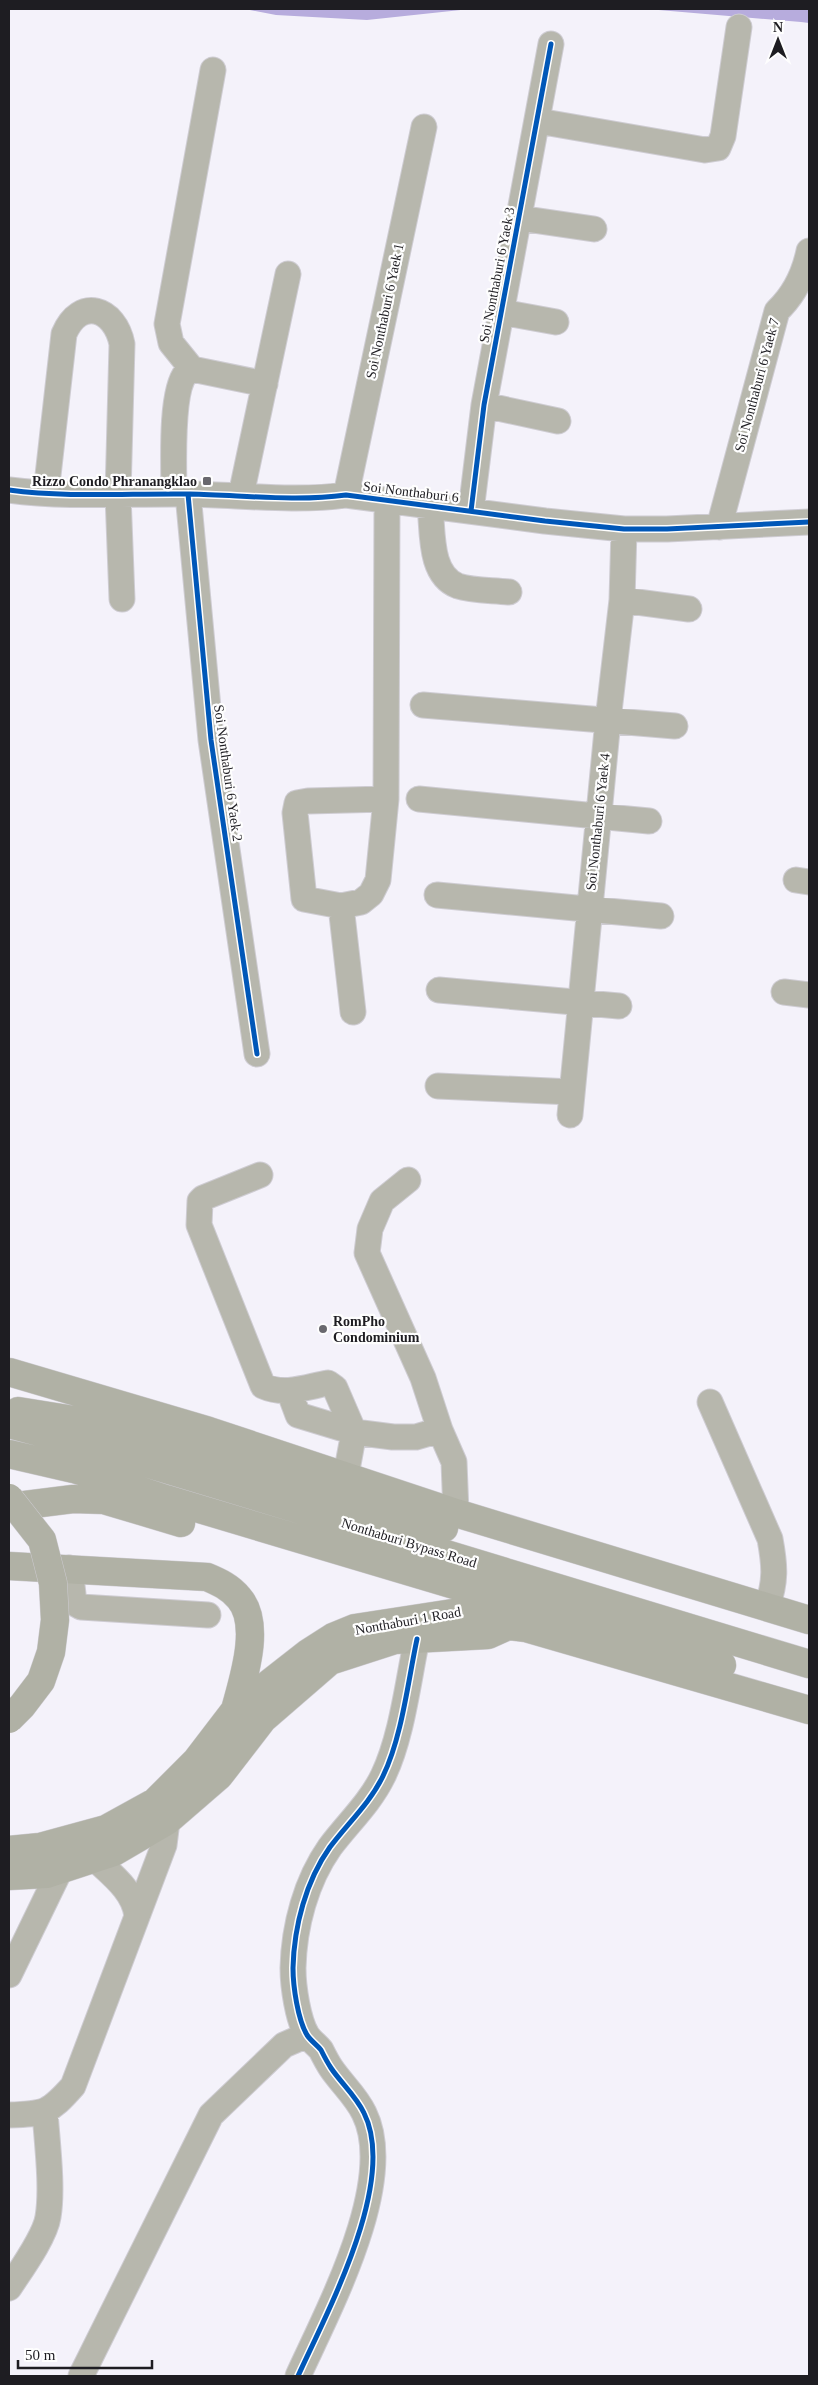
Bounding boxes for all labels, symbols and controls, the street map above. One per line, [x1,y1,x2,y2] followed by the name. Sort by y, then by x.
[753,15,803,65] north arrow
[773,20,783,35] text: N
[476,206,518,344] street label: Soi Nonthaburi 6 Yaek 3
[363,242,407,380] street label: Soi Nonthaburi 6 Yaek 1
[732,316,782,454] street label: Soi Nonthaburi 6 Yaek 7
[32,474,197,489] place label: Rizzo Condo Phranangklao
[201,475,213,487] marker: Rizzo Condo Phranangklao
[362,479,460,505] street label: Soi Nonthaburi 6
[211,704,245,842] street label: Soi Nonthaburi 6 Yaek 2
[583,753,613,891] street label: Soi Nonthaburi 6 Yaek 4
[333,1314,420,1345] place label: RomPho Condominium
[317,1323,329,1335] marker: RomPho Condominium
[339,1515,479,1571] street label: Nonthaburi Bypass Road
[354,1604,462,1638] street label: Nonthaburi 1 Road
[18,2338,151,2370] scale bar
[25,2347,56,2363] text: 50 m

